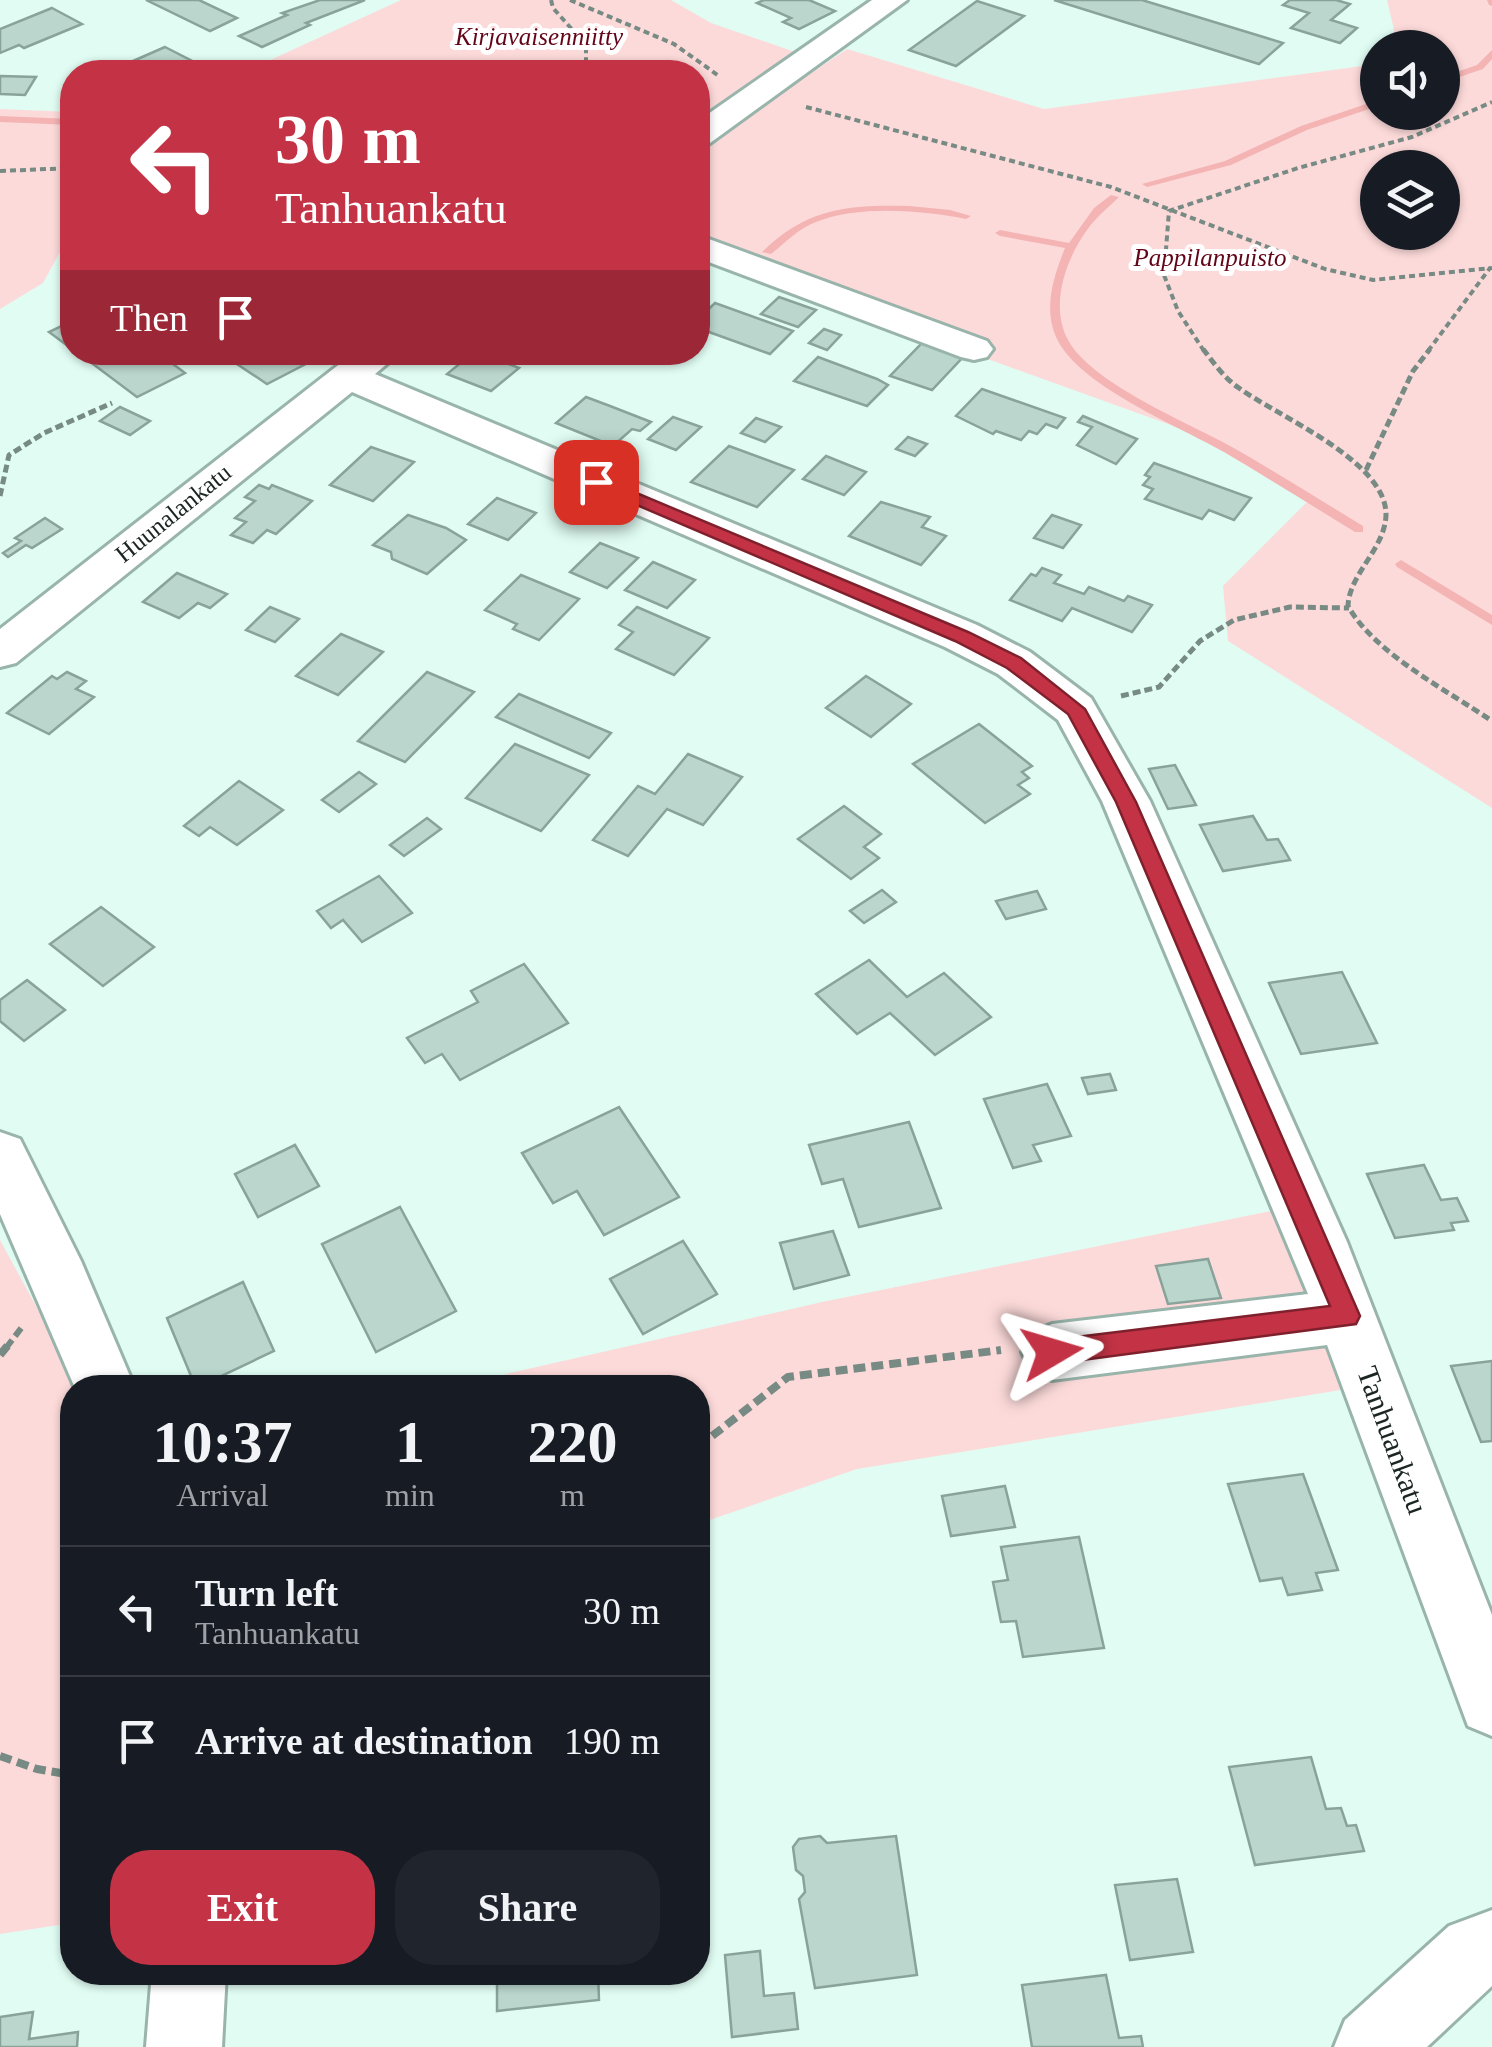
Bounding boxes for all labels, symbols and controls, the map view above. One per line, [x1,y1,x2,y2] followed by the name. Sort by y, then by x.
[454,23,624,50] park label: Kirjavaisenniitty
[1360,30,1460,250] map controls
[1360,30,1460,130] button: sound
[110,100,240,230] icon: left
[275,101,421,178] text: 30 m
[1360,150,1460,250] button: layers
[275,183,507,233] text: Tanhuankatu
[1133,244,1286,271] park label: Pappilanpuisto
[208,290,263,345] icon: arrive
[110,297,188,339] text: Then
[554,440,639,525] pin
[569,455,624,510] icon: arrive
[110,458,236,568] street label: Huunalankatu
[1000,1300,1104,1404] position arrow
[1351,1362,1435,1518] street label: Tanhuankatu
[153,1409,293,1475] text: 10:37
[395,1409,425,1475] text: 1
[527,1409,617,1475] text: 220
[176,1477,269,1513] text: Arrival
[385,1477,435,1513] text: min
[560,1477,585,1513] text: m
[195,1572,338,1614] text: Turn left
[110,1584,165,1639] icon: left
[583,1590,660,1632] text: 30 m
[195,1615,360,1651] text: Tanhuankatu
[110,1714,165,1769] icon: arrive
[195,1720,533,1762] text: Arrive at destination
[564,1720,660,1762] text: 190 m
[110,1850,375,1965] button: Exit
[395,1850,660,1965] button: Share

